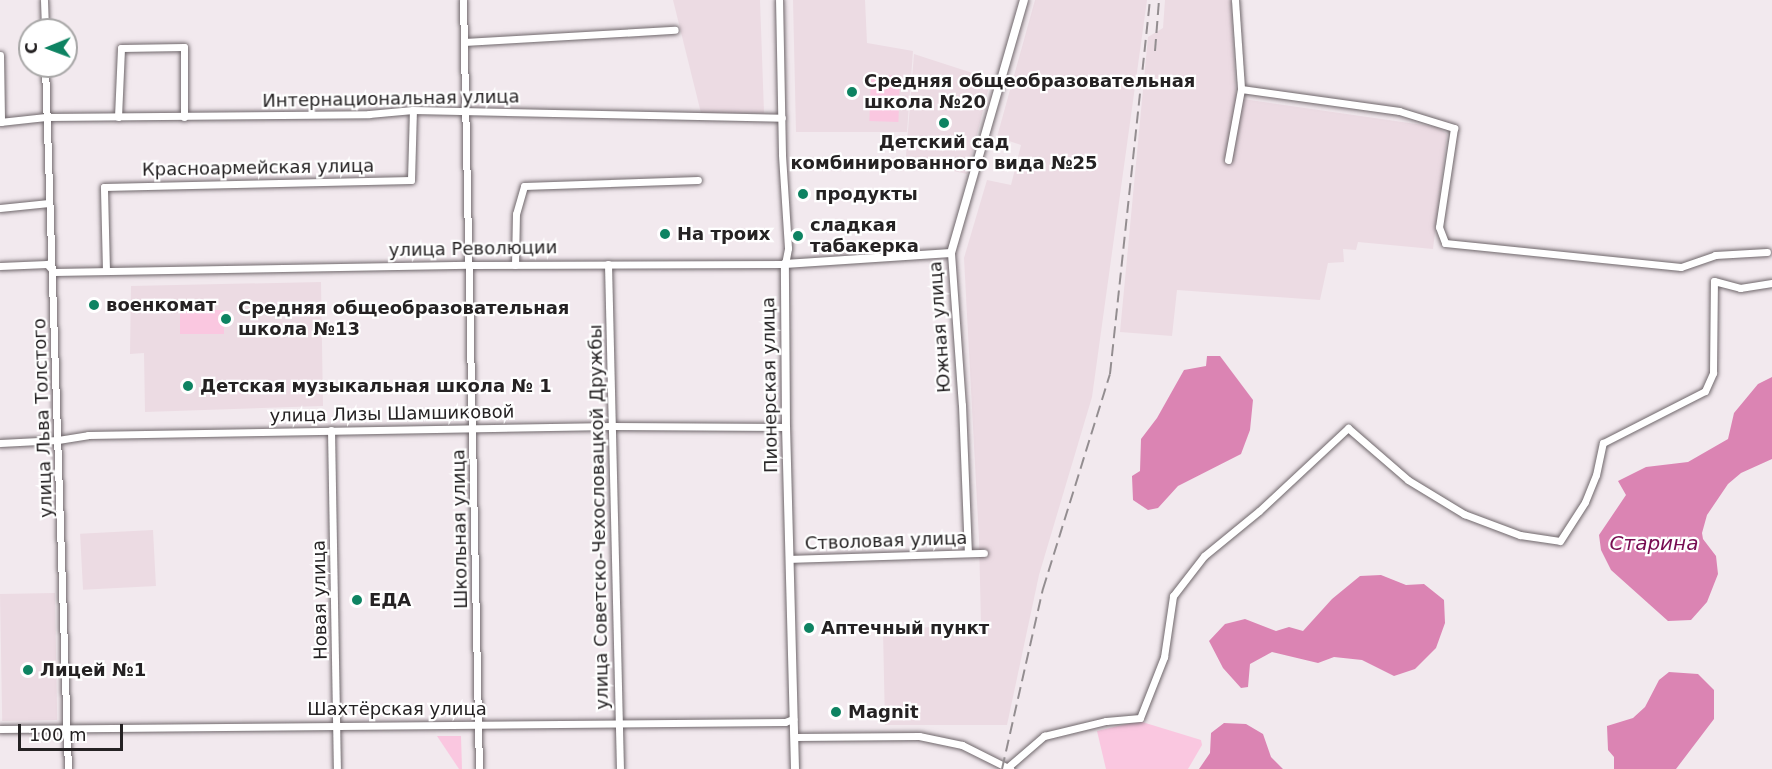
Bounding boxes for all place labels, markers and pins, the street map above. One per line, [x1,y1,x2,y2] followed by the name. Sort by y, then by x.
[864,71,1195,113] place label: Средняя общеобразовательная школа №20
[845,85,859,99] marker: Средняя общеобразовательная школа №20
[937,116,951,130] marker: Детский сад комбинированного вида №25
[790,132,1098,174] place label: Детский сад комбинированного вида №25
[815,183,918,205] place label: продукты
[796,187,810,201] marker: продукты
[810,215,919,258] place label: сладкая табакерка
[677,223,770,245] place label: На троих
[658,227,672,241] marker: На троих
[791,229,805,243] marker: сладкая табакерка
[106,294,216,316] place label: военкомат
[87,298,101,312] marker: военкомат
[238,298,569,340] place label: Средняя общеобразовательная школа №13
[219,312,233,326] marker: Средняя общеобразовательная школа №13
[200,375,552,397] place label: Детская музыкальная школа № 1
[181,379,195,393] marker: Детская музыкальная школа № 1
[369,589,411,611] place label: ЕДА
[350,593,364,607] marker: ЕДА
[821,617,989,639] place label: Аптечный пункт
[802,621,816,635] marker: Аптечный пункт
[40,659,146,681] place label: Лицей №1
[21,663,35,677] marker: Лицей №1
[848,701,919,723] place label: Magnit
[829,705,843,719] marker: Magnit

